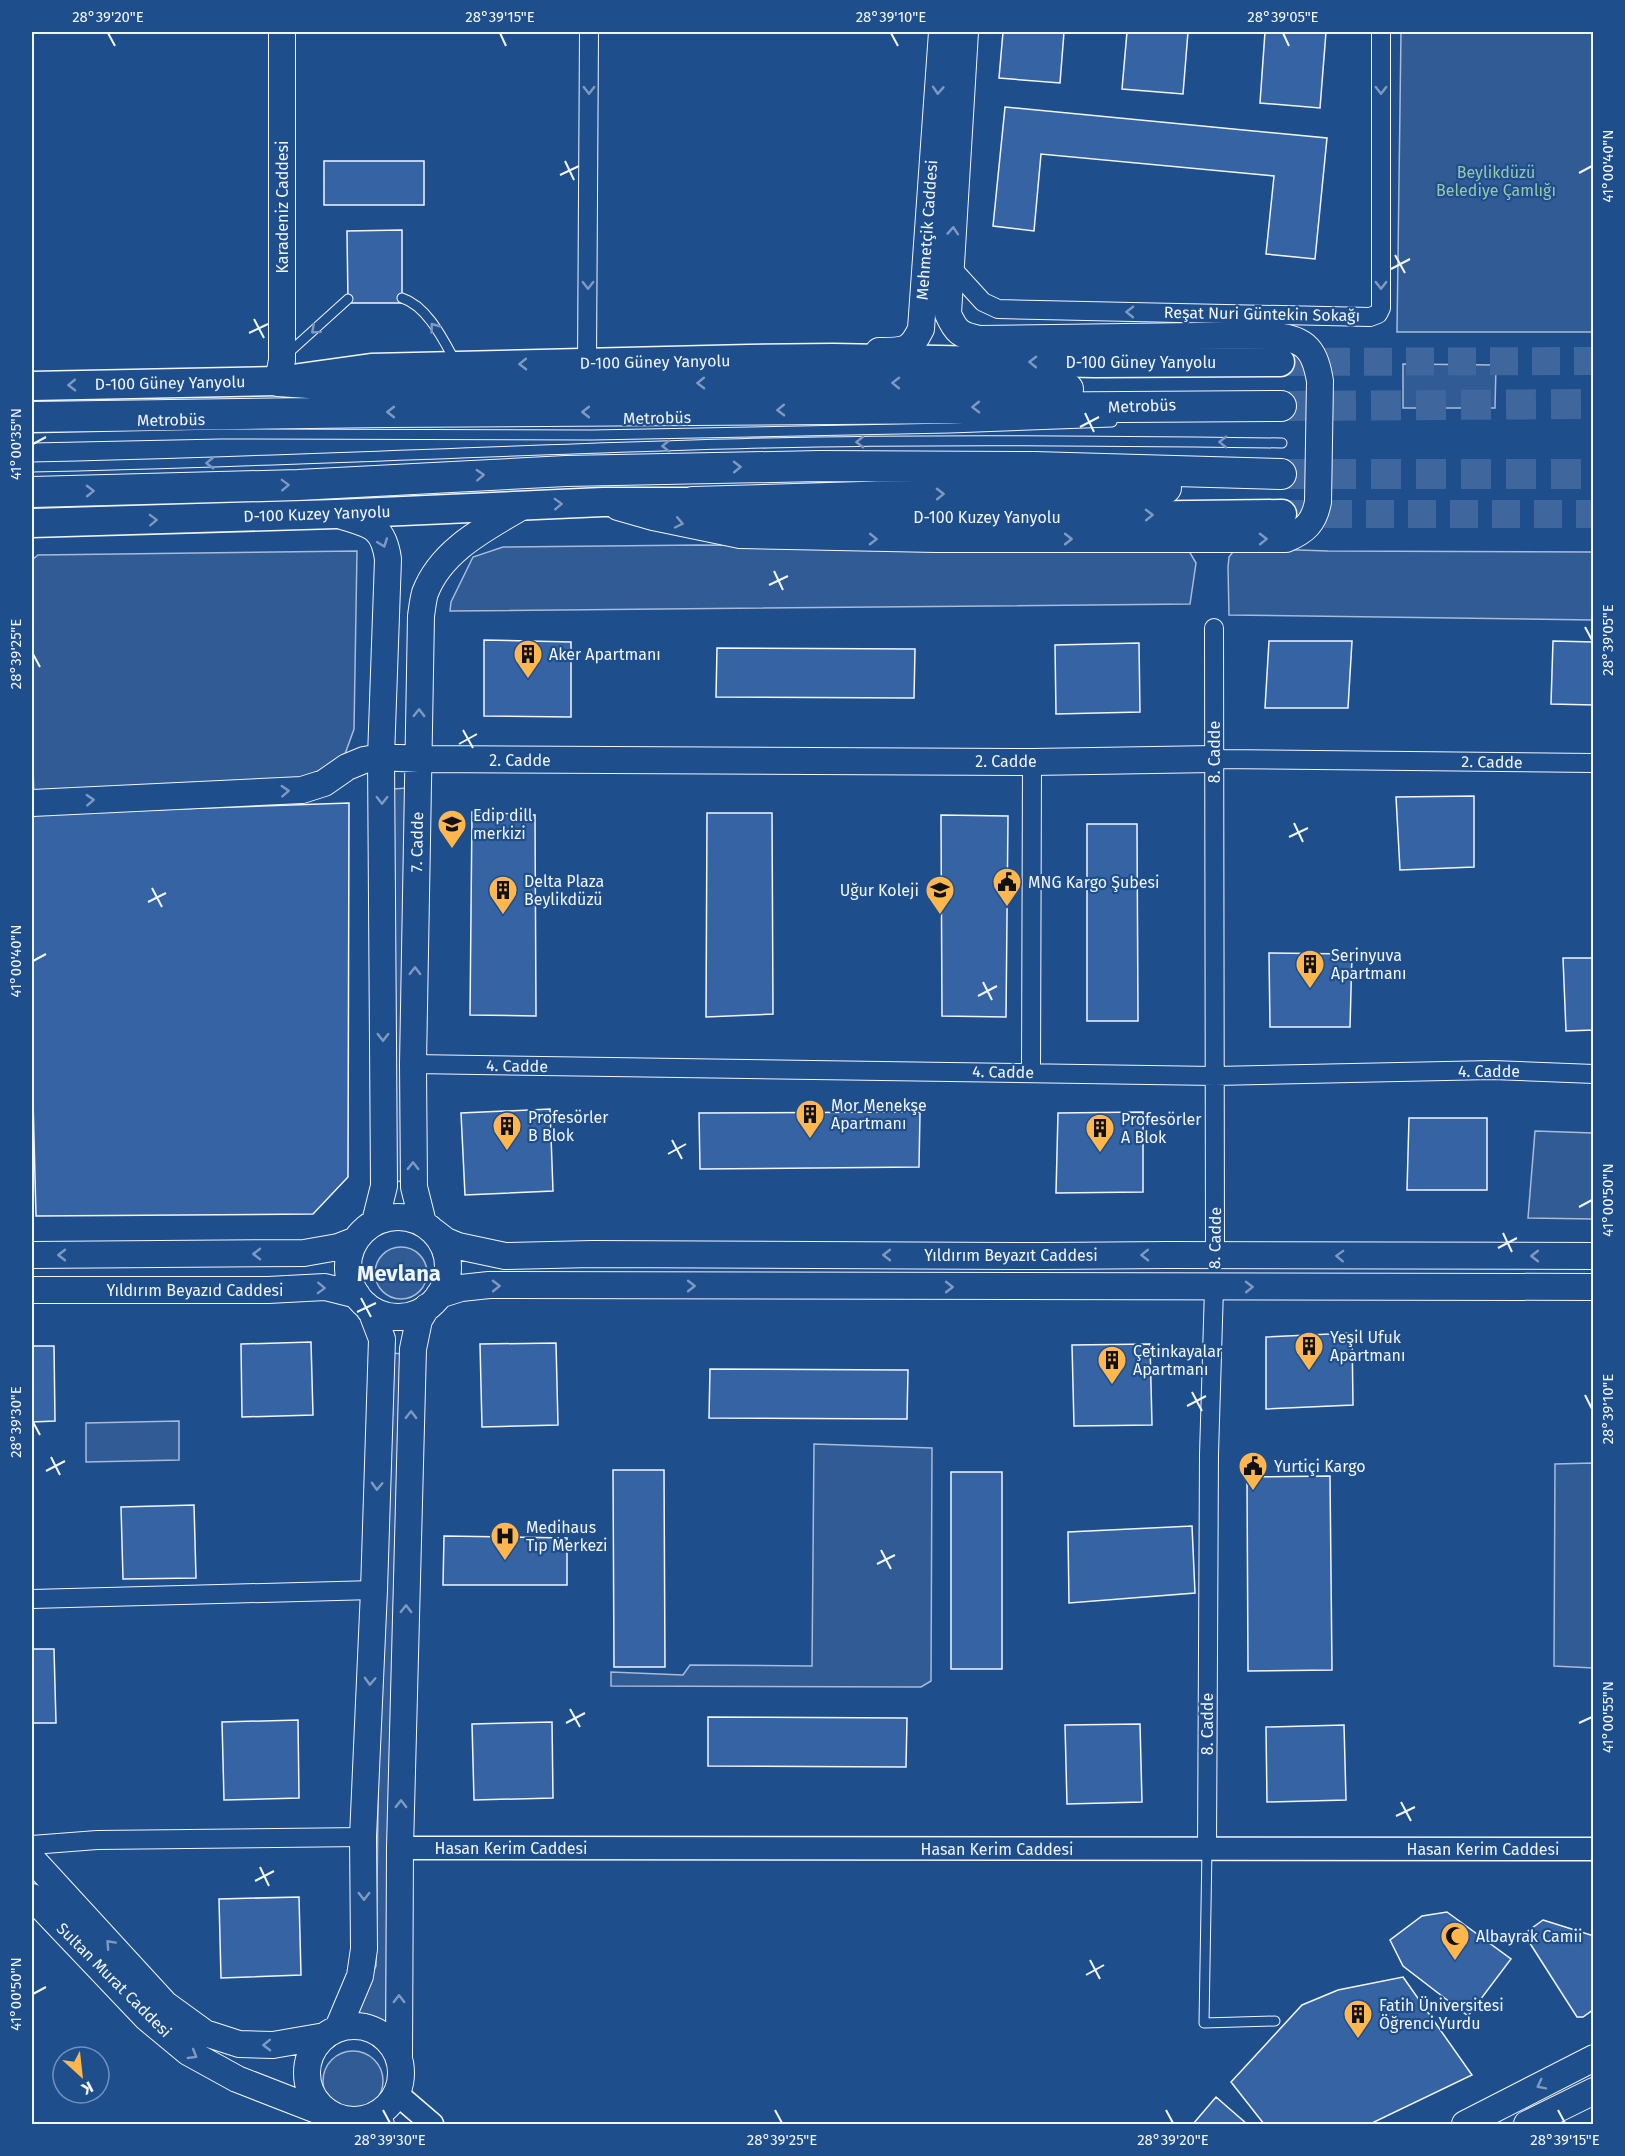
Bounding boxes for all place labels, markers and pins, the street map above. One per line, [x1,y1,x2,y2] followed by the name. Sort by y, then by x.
[512,638,544,680] building icon: Aker Apartmanı
[549,645,661,664] place label: Aker Apartmanı
[473,806,533,843] place label: Edip dill merkizi
[436,808,468,850] school or university icon: Edip dill merkizi
[991,866,1023,908] public building icon: MNG Kargo Şubesi
[524,872,604,909] place label: Delta Plaza Beylikdüzü
[1028,873,1160,893] place label: MNG Kargo Şubesi
[487,874,519,916] building icon: Delta Plaza Beylikdüzü
[924,874,956,916] school or university icon: Uğur Koleji
[840,881,919,900] place label: Uğur Koleji
[1331,946,1406,983] place label: Serinyuva Apartmanı
[1294,948,1326,990] building icon: Serinyuva Apartmanı
[831,1096,927,1133] place label: Mor Menekşe Apartmanı
[794,1098,826,1140] building icon: Mor Menekşe Apartmanı
[528,1108,609,1145] place label: Profesörler B Blok
[491,1110,523,1152] building icon: Profesörler B Blok
[1121,1110,1202,1147] place label: Profesörler A Blok
[1084,1112,1116,1154] building icon: Profesörler A Blok
[1330,1328,1405,1365] place label: Yeşil Ufuk Apartmanı
[1293,1330,1325,1372] building icon: Yeşil Ufuk Apartmanı
[1133,1342,1223,1379] place label: Çetinkayalar Apartmanı
[1096,1344,1128,1386] building icon: Çetinkayalar Apartmanı
[1237,1450,1269,1492] public building icon: Yurtiçi Kargo
[1274,1457,1366,1477] place label: Yurtiçi Kargo
[526,1518,608,1555] place label: Medihaus Tıp Merkezi
[489,1520,521,1562] hospital icon: Medihaus Tıp Merkezi
[1439,1920,1471,1962] mosque icon: Albayrak Camii
[1476,1927,1583,1946] place label: Albayrak Camii
[1379,1996,1504,2033] place label: Fatih Üniversitesi Öğrenci Yurdu
[1342,1998,1374,2040] building icon: Fatih Üniversitesi Öğrenci Yurdu

